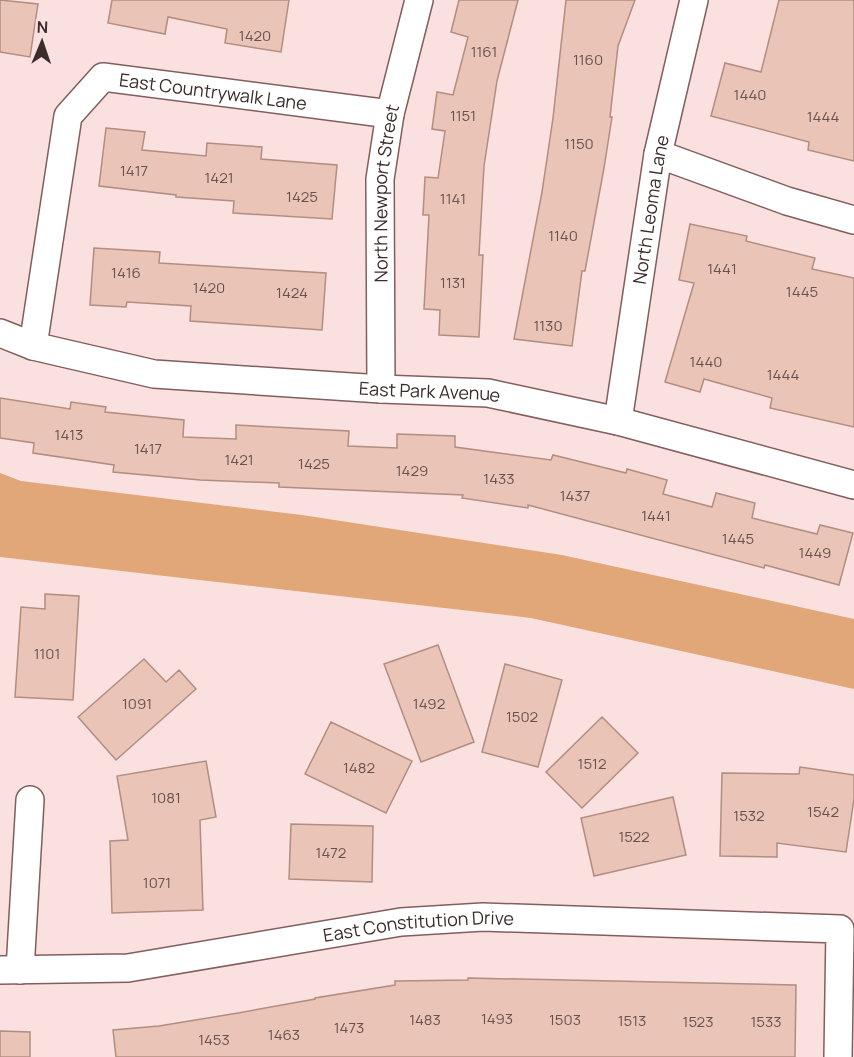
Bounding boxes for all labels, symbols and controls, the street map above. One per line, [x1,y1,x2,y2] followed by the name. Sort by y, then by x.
[12,12,72,72] north arrow
[36,16,49,38] text: N
[239,25,271,46] house number: 1420
[471,41,497,62] house number: 1161
[573,49,603,70] house number: 1160
[118,67,308,115] street label: East Countrywalk Lane
[734,84,766,105] house number: 1440
[368,102,404,283] street label: North Newport Street
[450,105,476,126] house number: 1151
[807,106,839,127] house number: 1444
[627,132,674,286] street label: North Leoma Lane
[564,133,594,154] house number: 1150
[120,160,148,181] house number: 1417
[204,167,234,188] house number: 1421
[286,186,318,207] house number: 1425
[440,188,466,209] house number: 1141
[548,225,578,246] house number: 1140
[707,258,737,279] house number: 1441
[111,262,141,283] house number: 1416
[440,272,466,293] house number: 1131
[193,277,225,298] house number: 1420
[786,281,818,302] house number: 1445
[276,282,308,303] house number: 1424
[533,315,563,336] house number: 1130
[690,351,722,372] house number: 1440
[767,364,799,385] house number: 1444
[358,376,503,407] street label: East Park Avenue
[55,424,83,445] house number: 1413
[134,438,162,459] house number: 1417
[224,449,254,470] house number: 1421
[298,453,330,474] house number: 1425
[396,460,428,481] house number: 1429
[483,468,515,489] house number: 1433
[560,485,590,506] house number: 1437
[641,505,671,526] house number: 1441
[722,528,754,549] house number: 1445
[799,542,831,563] house number: 1449
[34,643,60,664] house number: 1101
[122,693,152,714] house number: 1091
[413,693,445,714] house number: 1492
[506,706,538,727] house number: 1502
[578,753,606,774] house number: 1512
[343,757,375,778] house number: 1482
[151,787,181,808] house number: 1081
[807,801,839,822] house number: 1542
[733,805,765,826] house number: 1532
[618,826,650,847] house number: 1522
[316,842,346,863] house number: 1472
[143,872,171,893] house number: 1071
[321,905,514,947] street label: East Constitution Drive
[481,1008,513,1029] house number: 1493
[409,1009,441,1030] house number: 1483
[549,1009,581,1030] house number: 1503
[618,1010,646,1031] house number: 1513
[683,1011,713,1032] house number: 1523
[750,1011,782,1032] house number: 1533
[334,1017,364,1038] house number: 1473
[268,1024,300,1045] house number: 1463
[198,1029,230,1050] house number: 1453

